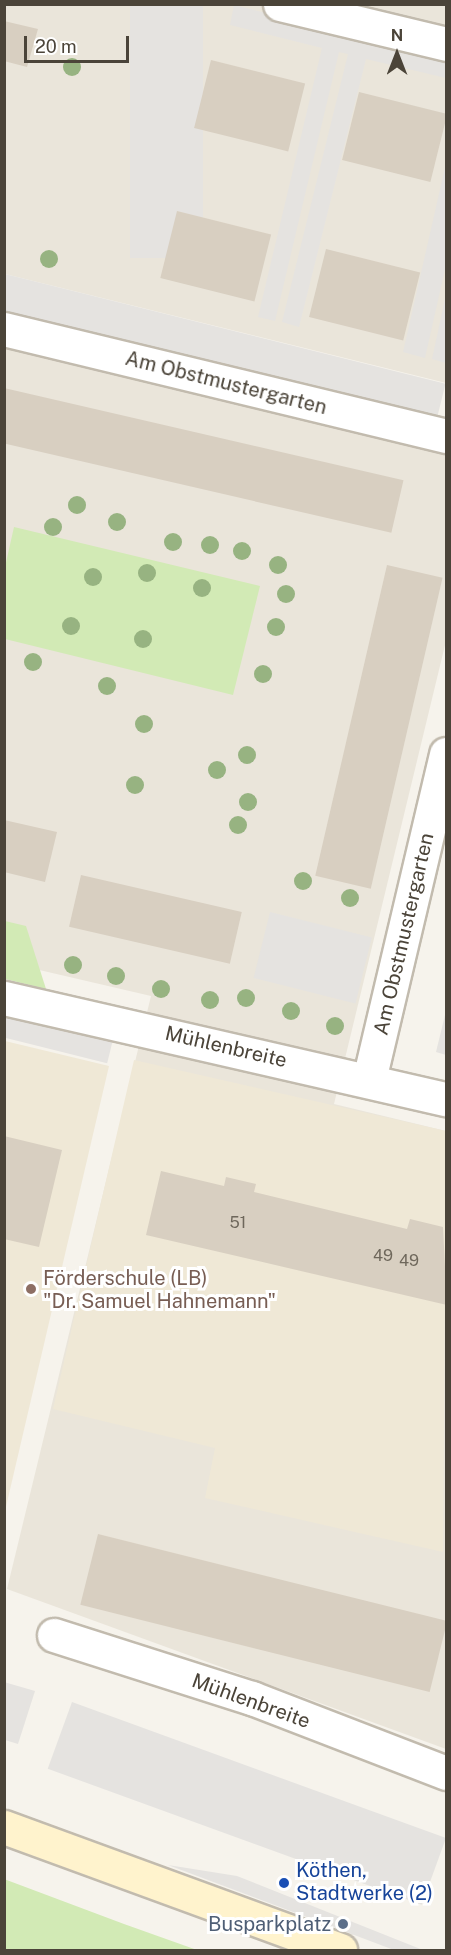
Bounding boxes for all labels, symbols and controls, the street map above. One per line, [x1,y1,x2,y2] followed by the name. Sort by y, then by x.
[27,24,132,62] scale bar
[367,24,427,84] north arrow
[391,26,403,45] text: N
[35,36,77,57] text: 20 m
[123,346,329,420] street label: Am Obstmustergarten
[369,831,439,1037] street label: Am Obstmustergarten
[163,1021,289,1073] street label: Mühlenbreite
[230,1213,246,1233] house number: 51
[373,1246,393,1266] house number: 49
[399,1251,419,1271] house number: 49
[43,1266,276,1313] place label: Förderschule (LB) "Dr. Samuel Hahnemann"
[24,1282,38,1296] marker: Förderschule (LB) "Dr. Samuel Hahnemann"
[189,1668,313,1734] street label: Mühlenbreite
[296,1859,433,1906] place label: Köthen, Stadtwerke (2)
[277,1876,291,1890] marker: Köthen, Stadtwerke (2)
[208,1912,331,1936] place label: Busparkplatz
[336,1917,350,1931] marker: Busparkplatz

